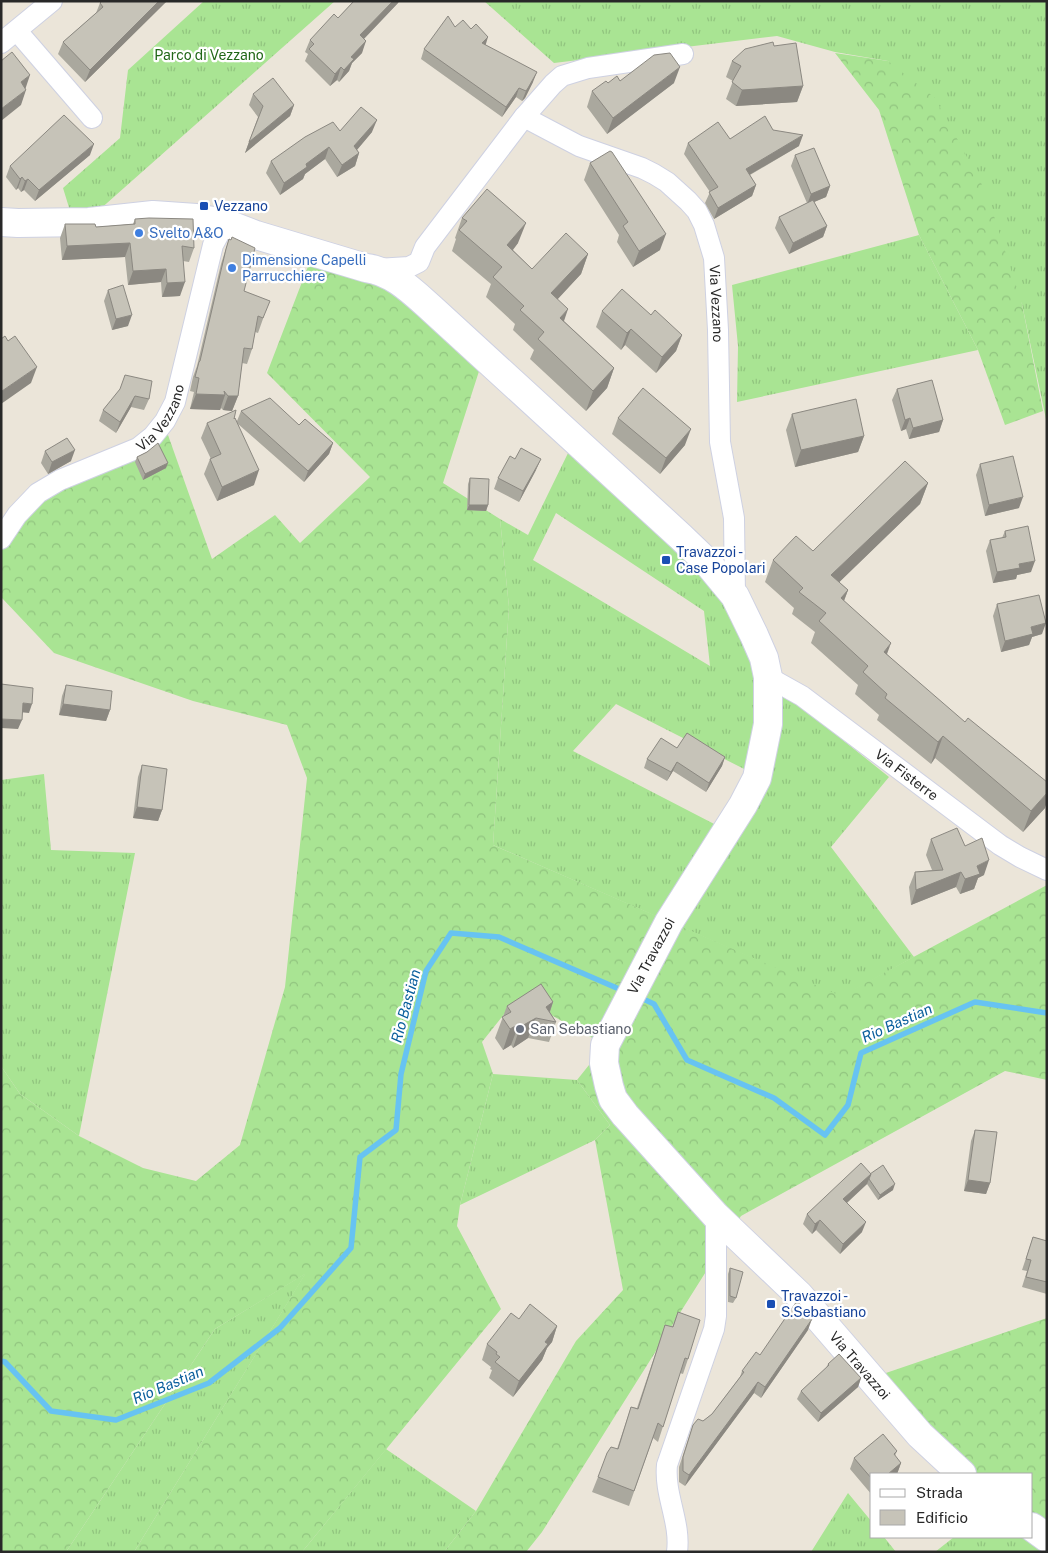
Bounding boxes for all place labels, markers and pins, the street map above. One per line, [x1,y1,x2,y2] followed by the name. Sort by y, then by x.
[214,198,268,214] place label: Vezzano
[198,200,210,212] marker: Vezzano
[149,225,224,241] place label: Svelto A&O
[133,227,145,239] marker: Svelto A&O
[242,252,366,284] place label: Dimensione Capelli Parrucchiere
[226,262,238,274] marker: Dimensione Capelli Parrucchiere
[676,544,765,576] place label: Travazzoi - Case Popolari
[660,554,672,566] marker: Travazzoi - Case Popolari
[530,1021,631,1037] place label: San Sebastiano
[514,1023,526,1035] marker: San Sebastiano
[781,1288,866,1320] place label: Travazzoi - S.Sebastiano
[765,1298,777,1310] marker: Travazzoi - S.Sebastiano

